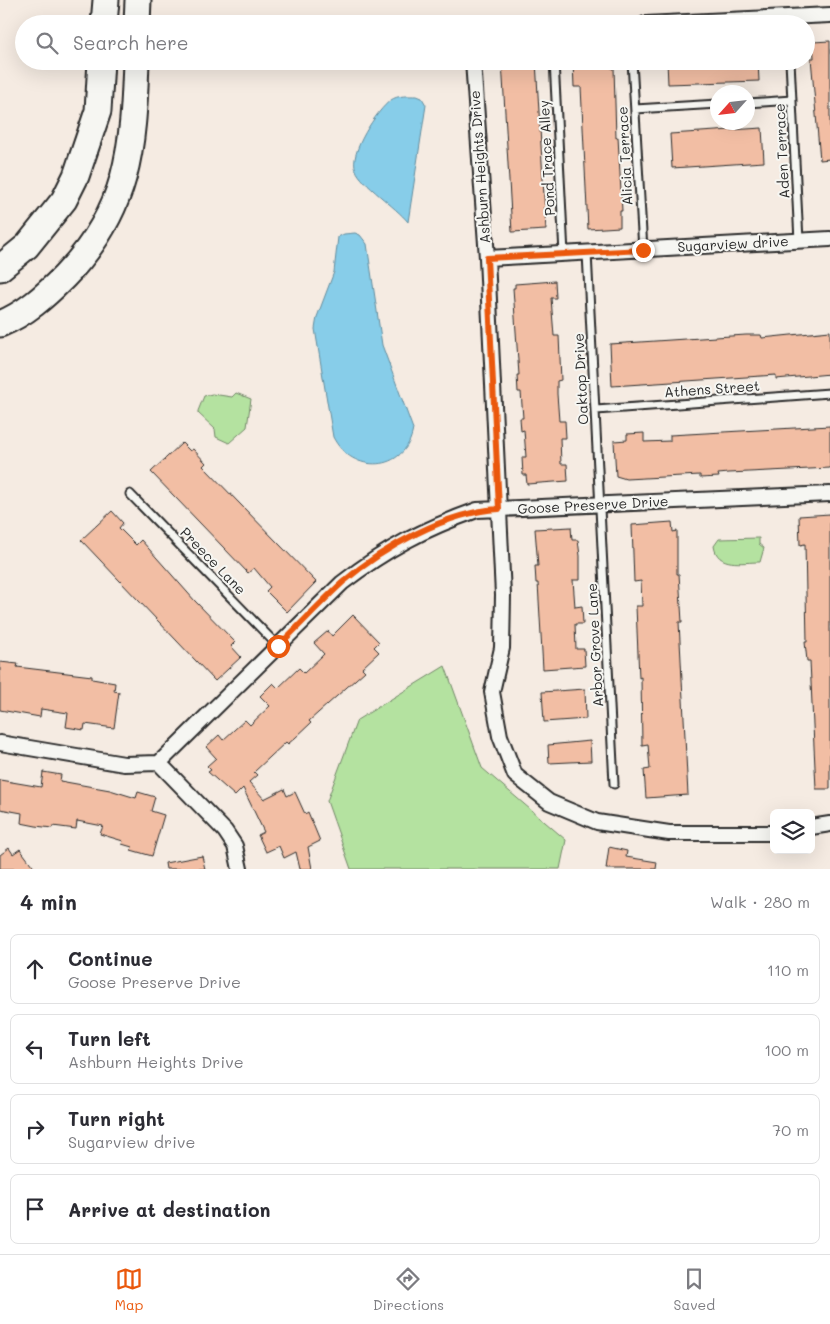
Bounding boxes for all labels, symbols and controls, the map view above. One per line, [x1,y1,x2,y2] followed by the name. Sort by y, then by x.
[15,15,815,70] search box
[33,29,61,57] icon: search
[73,30,189,55] text: Search here
[710,85,755,130] north arrow
[465,90,494,244] street label: Ashburn Heights Drive
[534,100,559,216] street label: Pond Trace Alley
[770,103,793,199] street label: Aden Terrace
[612,106,637,206] street label: Alicia Terrace
[677,231,789,256] street label: Sugarview drive
[632,239,655,262] route end
[569,333,592,425] street label: Oaktop Drive
[663,376,761,401] street label: Athens Street
[517,491,669,518] street label: Goose Preserve Drive
[176,523,250,598] street label: Preece Lane
[582,583,607,708] street label: Arbor Grove Lane
[267,635,290,658] route start
[770,809,815,854] map controls
[770,809,815,854] button: layers
[20,888,77,915] text: 4 min
[710,891,810,912] text: Walk · 280 m
[68,946,153,971] text: Continue
[21,955,49,983] icon: ahead
[767,959,809,980] text: 110 m
[68,971,241,992] text: Goose Preserve Drive
[68,1026,151,1051] text: Turn left
[21,1035,49,1063] icon: left
[764,1039,809,1060] text: 100 m
[68,1051,244,1072] text: Ashburn Heights Drive
[68,1106,165,1131] text: Turn right
[21,1115,49,1143] icon: right
[772,1119,809,1140] text: 70 m
[68,1131,195,1152] text: Sugarview drive
[21,1195,49,1223] icon: arrive
[68,1197,271,1222] text: Arrive at destination
[115,1265,143,1314] tab: Map
[373,1265,444,1314] tab: Directions
[674,1265,715,1314] tab: Saved

